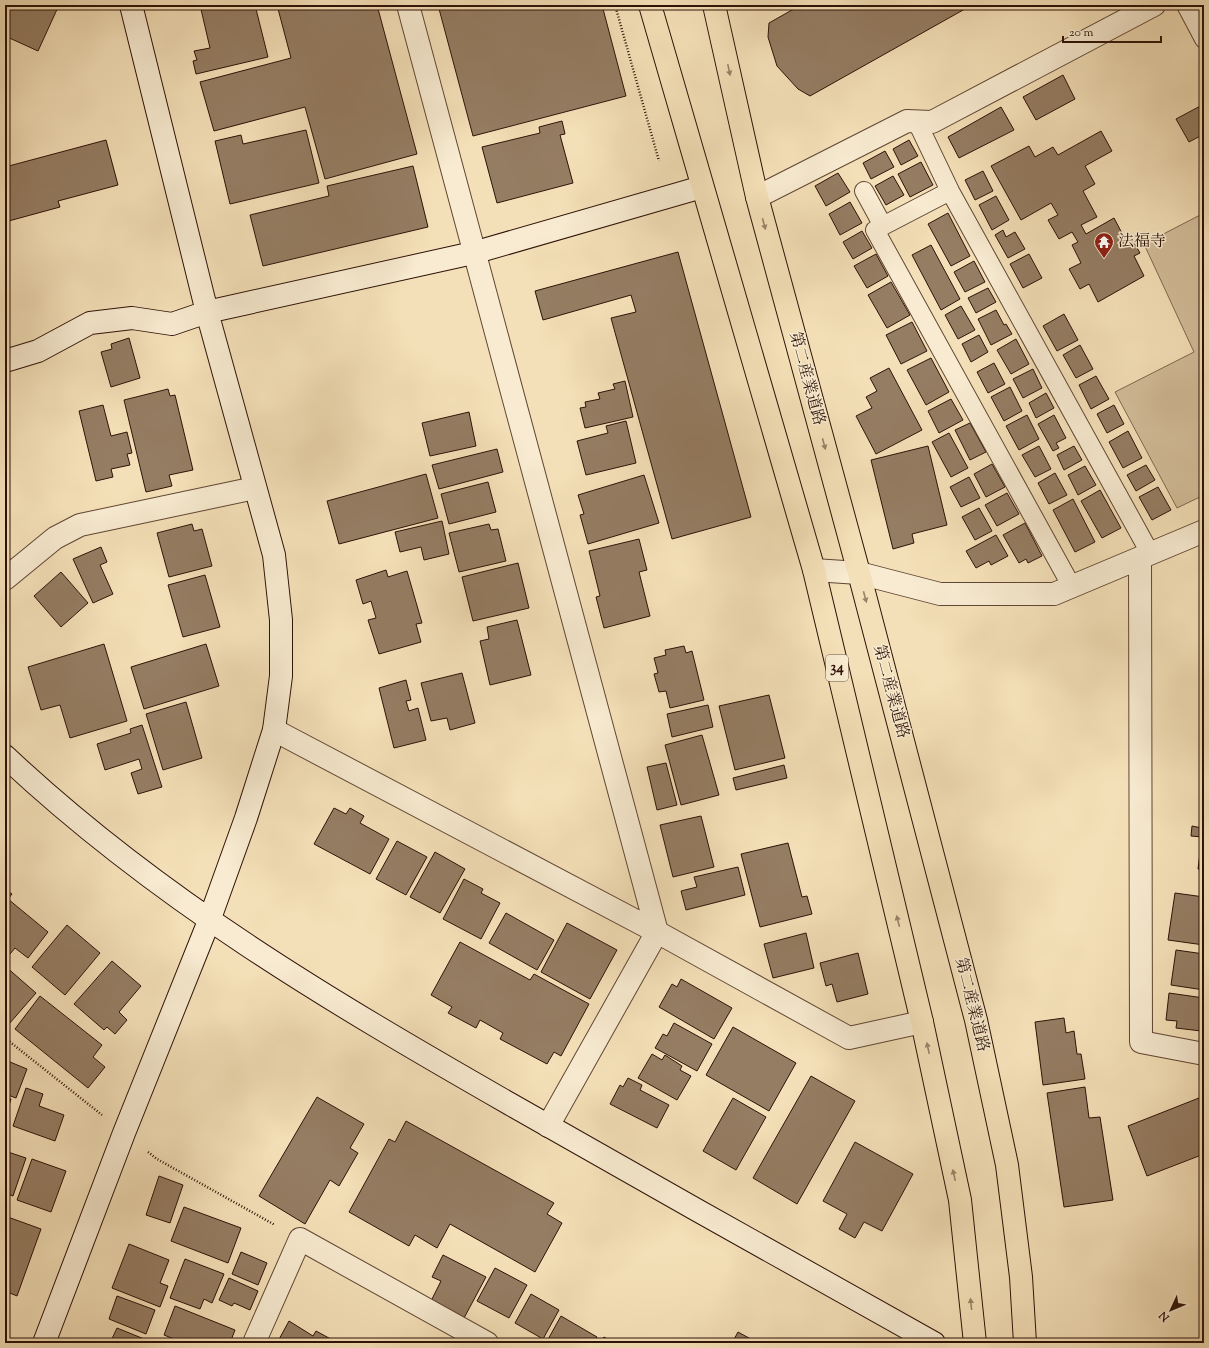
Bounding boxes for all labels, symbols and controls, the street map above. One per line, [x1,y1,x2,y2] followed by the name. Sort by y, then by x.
[1063,18,1161,44] scale bar
[1069,24,1094,42] text: 20 m
[726,64,732,76] one-way arrow
[761,218,767,230] one-way arrow
[1093,231,1115,259] temple icon: 法福寺
[1118,231,1166,254] place label: 法福寺
[782,330,830,428] street label: 第二産業道路
[821,438,827,450] one-way arrow
[863,590,869,603] one-way arrow
[866,643,914,741] street label: 第二産業道路
[826,655,848,681] road number: 34
[895,915,901,928] one-way arrow
[948,956,994,1054] street label: 第二産業道路
[924,1042,930,1054] one-way arrow
[951,1169,957,1181] one-way arrow
[1151,1290,1191,1330] north arrow
[967,1298,974,1310] one-way arrow
[1156,1307,1174,1326] text: N

